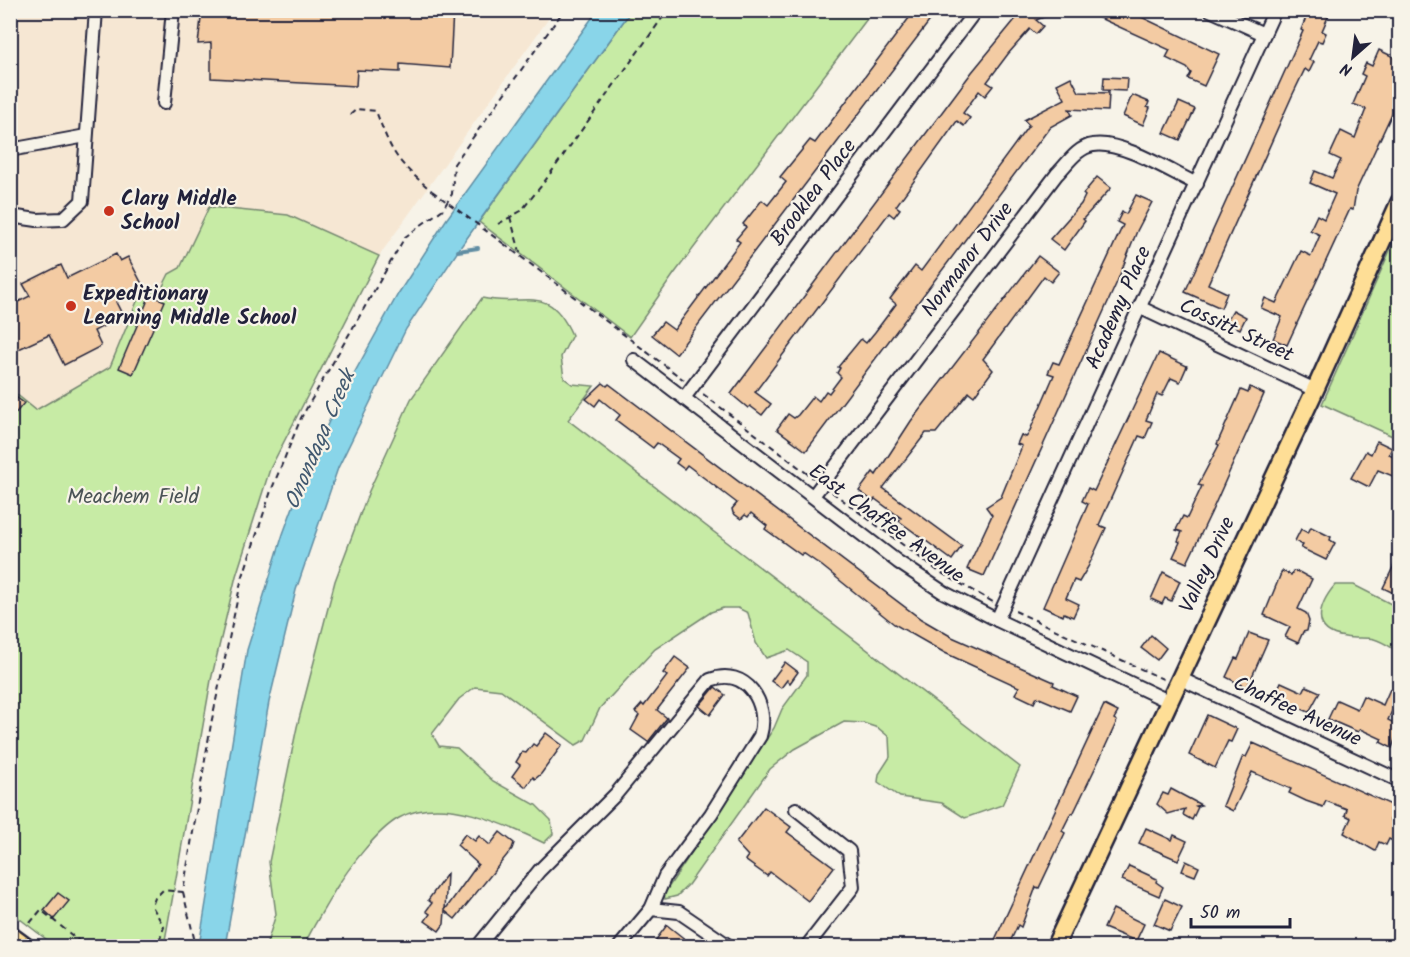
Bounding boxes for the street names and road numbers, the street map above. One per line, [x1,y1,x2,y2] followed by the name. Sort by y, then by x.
[763,132,866,254] street label: Brooklea Place
[914,195,1023,325] street label: Normanor Drive
[1077,240,1161,375] street label: Academy Place
[1173,290,1299,372] street label: Cossitt Street
[801,456,971,592] street label: East Chaffee Avenue
[1171,511,1245,619] street label: Valley Drive
[1227,668,1367,756] street label: Chaffee Avenue

